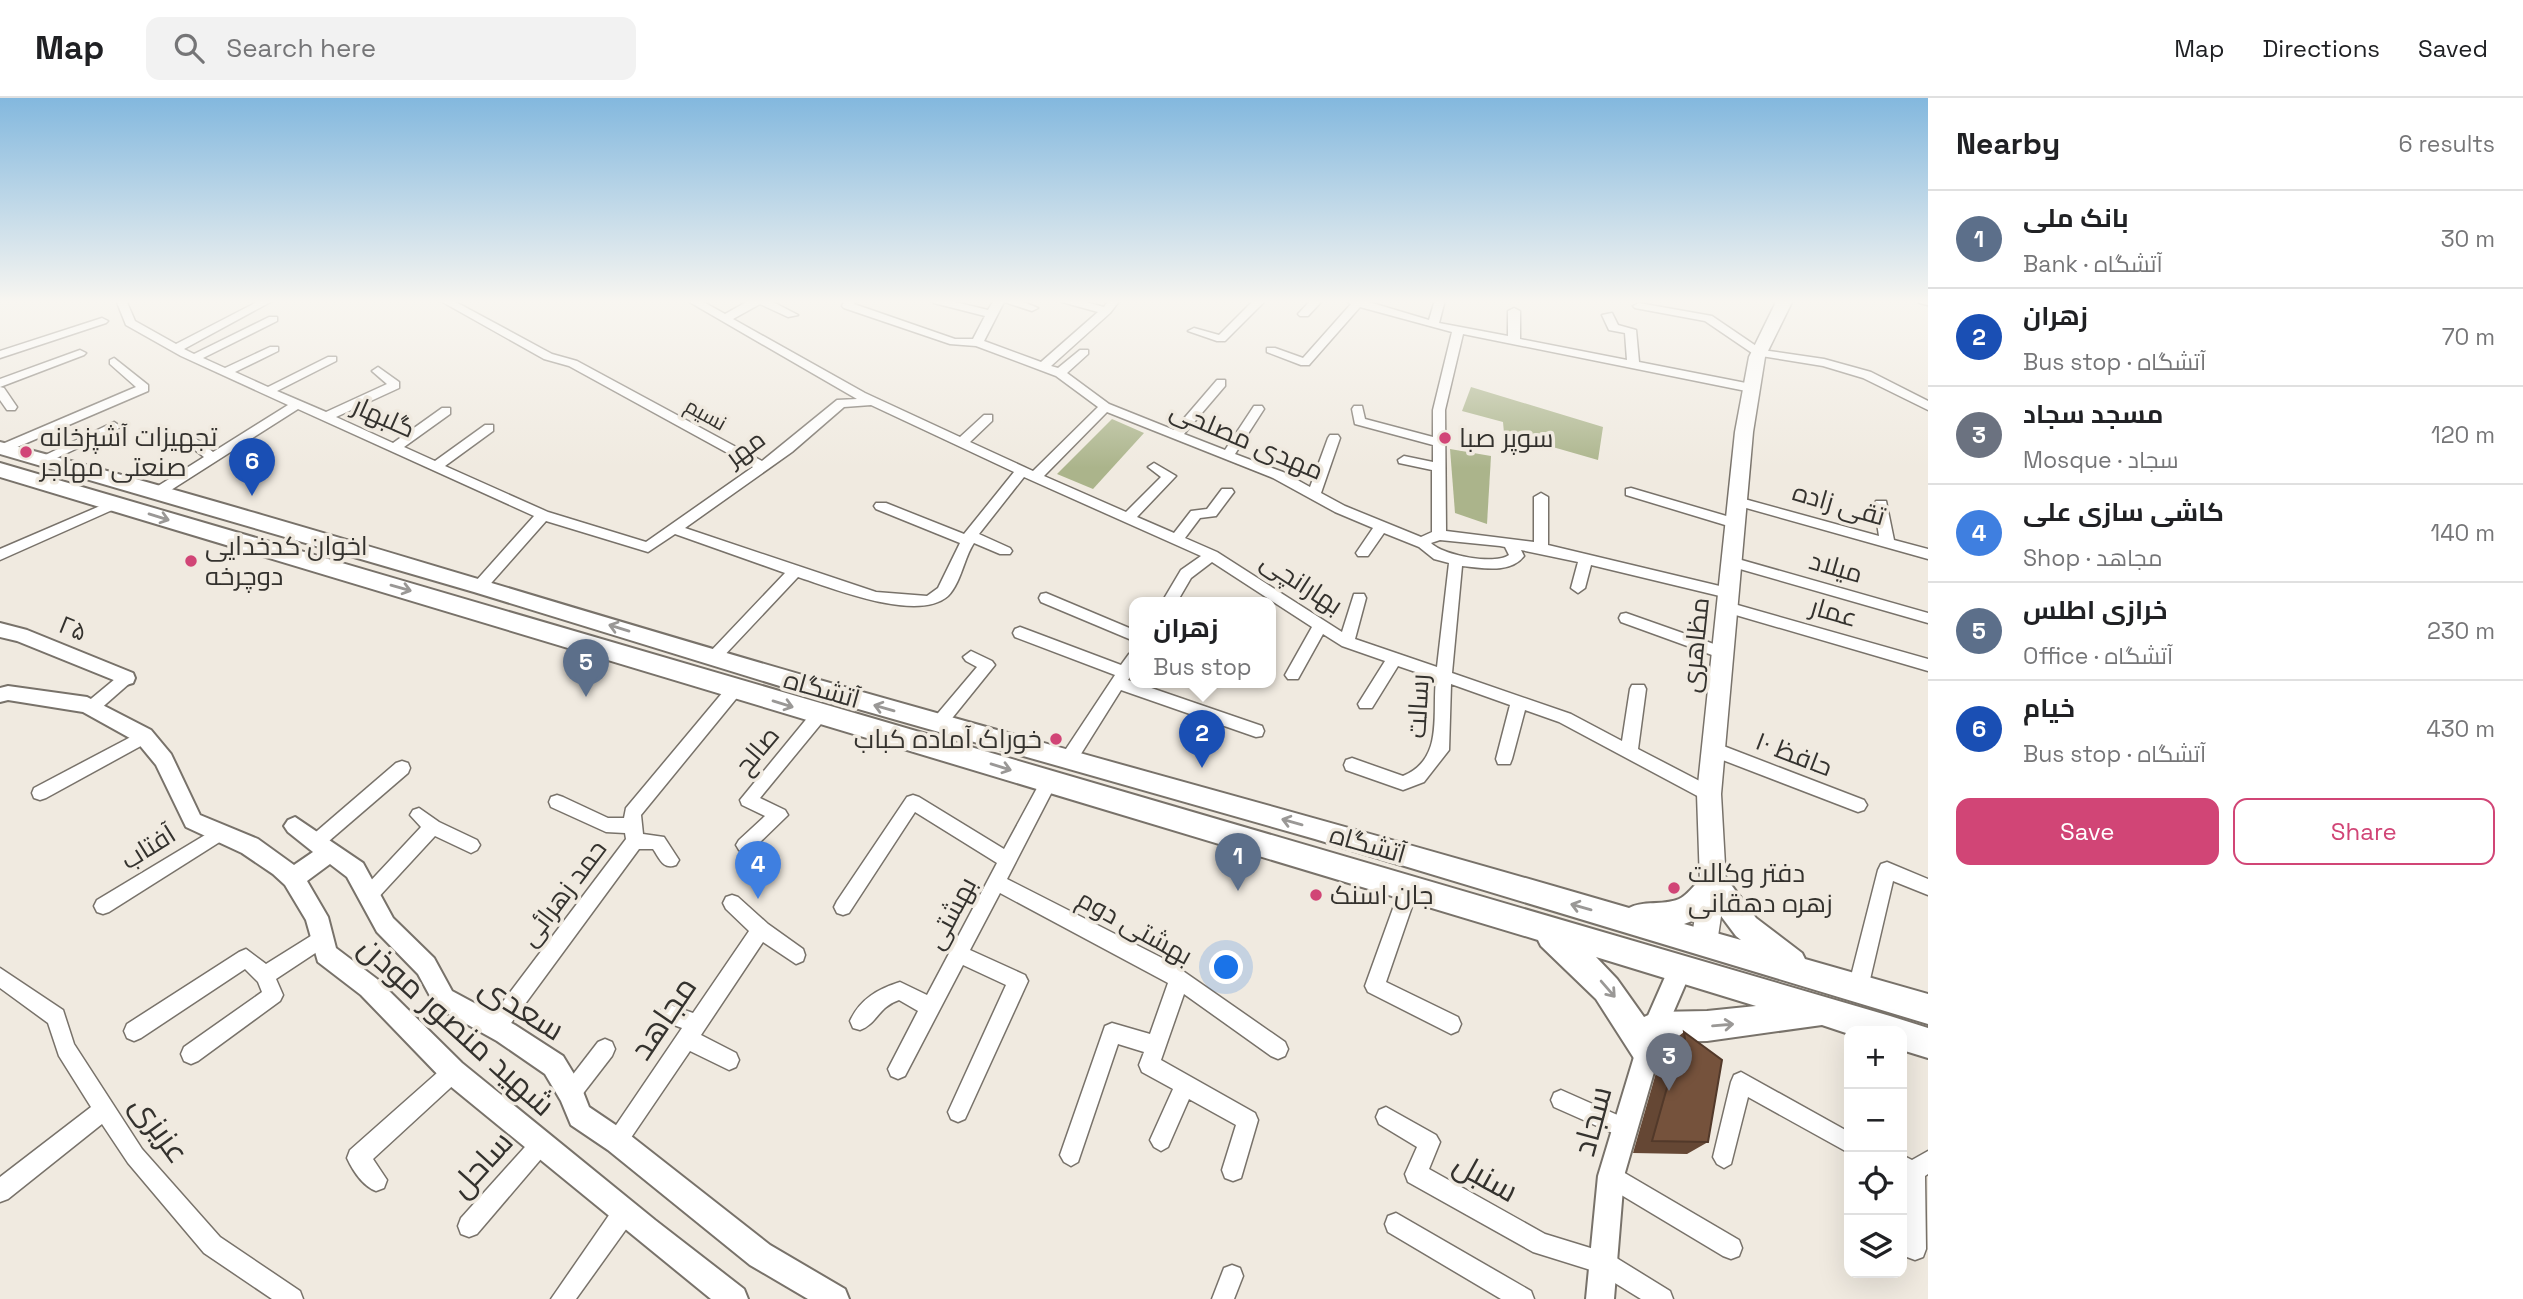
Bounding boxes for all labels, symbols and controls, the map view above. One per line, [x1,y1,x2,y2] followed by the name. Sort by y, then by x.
[146,17,636,80] search box
[35,27,104,69] text: Map
[170,29,208,67] icon: search
[226,31,376,65] text: Search here
[2174,33,2224,64] text: Map
[2262,33,2380,64] text: Directions
[2418,33,2488,64] text: Saved
[1956,124,2060,163] text: Nearby
[2399,129,2495,159] text: 6 results
[2023,201,2129,235] text: بانک ملی
[1974,224,1984,254] text: 1
[2441,224,2495,254] text: 30 m
[2023,249,2163,279] text: Bank · آتشگاه
[2023,299,2088,333] text: زهران
[1972,322,1986,352] text: 2
[2442,322,2495,352] text: 70 m
[2023,347,2206,377] text: Bus stop · آتشگاه
[346,387,421,446] street label: گلبهار
[680,392,732,437] street label: نسیم
[1165,392,1329,488] street label: مهدی مصلحی
[2023,397,2163,431] text: مسجد سجاد
[38,420,218,484] place label: تجهیزات آشپزخانه صنعتی مهاجر
[1972,420,1986,450] text: 3
[2431,420,2495,450] text: 120 m
[1459,421,1554,455] place label: سوپر صبا
[717,422,772,475] street label: مهر
[1437,430,1453,446] marker: سوپر صبا
[229,438,275,496] pin: 6
[18,444,34,460] marker: تجهیزات آشپزخانه صنعتی مهاجر
[2023,445,2179,475] text: Mosque · سجاد
[1789,475,1889,533] street label: تقی زاده
[2023,495,2224,529] text: کاشی سازی علی
[148,512,170,525] one-way arrow
[1972,518,1986,548] text: 4
[2431,518,2495,548] text: 140 m
[205,529,368,593] place label: اخوان کدخدایی دوچرخه
[1805,543,1867,591] street label: میلاد
[2023,543,2162,573] text: Shop · مجاهد
[1254,544,1350,622] street label: بهارانچی
[183,553,199,569] marker: اخوان کدخدایی دوچرخه
[390,583,412,596] one-way arrow
[1805,589,1861,635] street label: عمار
[2023,593,2167,627] text: خرازی اطلس
[1673,596,1717,694] street label: مظاهری
[1129,597,1276,688] popup
[54,607,92,649] street label: ۲۵
[1153,611,1218,645] text: زهران
[1972,616,1986,646] text: 5
[2427,616,2495,646] text: 230 m
[608,621,630,634] one-way arrow
[563,639,609,697] pin: 5
[2023,641,2173,671] text: Office · آتشگاه
[1153,652,1252,682] text: Bus stop
[780,662,864,716] street label: آتشگاه
[1399,673,1437,739] street label: رسالت
[2023,691,2075,725] text: خیام
[772,699,794,712] one-way arrow
[873,700,895,713] one-way arrow
[1179,710,1225,768] pin: 2
[1972,714,1986,744] text: 6
[2426,714,2495,744] text: 430 m
[727,719,787,781] street label: صالح
[854,722,1042,756] place label: خوراک آماده کباب
[1751,724,1837,784] street label: حافظ ۱۰
[1048,731,1064,747] marker: خوراک آماده کباب
[2023,739,2206,769] text: Bus stop · آتشگاه
[990,762,1012,775] one-way arrow
[1956,798,2219,865] button: Save
[2233,798,2495,865] button: Share
[1281,814,1303,827] one-way arrow
[114,817,182,877] street label: آفتاب
[1326,817,1410,871] street label: آتشگاه
[512,833,614,953] street label: حمد زهرائی
[1215,833,1261,891] pin: 1
[735,841,781,899] pin: 4
[1688,856,1833,920] place label: دفتر وکالت زهره دهقانی
[918,871,984,955] street label: بهشتی
[1330,878,1433,912] place label: جان اسنک
[1666,880,1682,896] marker: دفتر وکالت زهره دهقانی
[1071,881,1199,973] street label: بهشتی دوم
[1308,887,1324,903] marker: جان اسنک
[1570,899,1592,912] one-way arrow
[351,927,563,1125] street label: شهید منصور موذن
[1209,950,1243,984] your location
[472,967,572,1049] street label: سعدی
[621,969,705,1067] street label: مجاهد
[1600,980,1616,998] one-way arrow
[1711,1018,1734,1031] one-way arrow
[1844,1026,1907,1278] map controls
[1844,1026,1907,1089] button: +
[1646,1033,1692,1091] pin: 3
[1564,1082,1620,1160] street label: سجاد
[122,1087,198,1171] street label: عزیزی
[1844,1089,1907,1152] button: −
[441,1122,521,1206] street label: ساحل
[1447,1143,1525,1211] street label: سنبل
[1844,1152,1907,1215] button: locate
[1844,1215,1907,1278] button: layers

